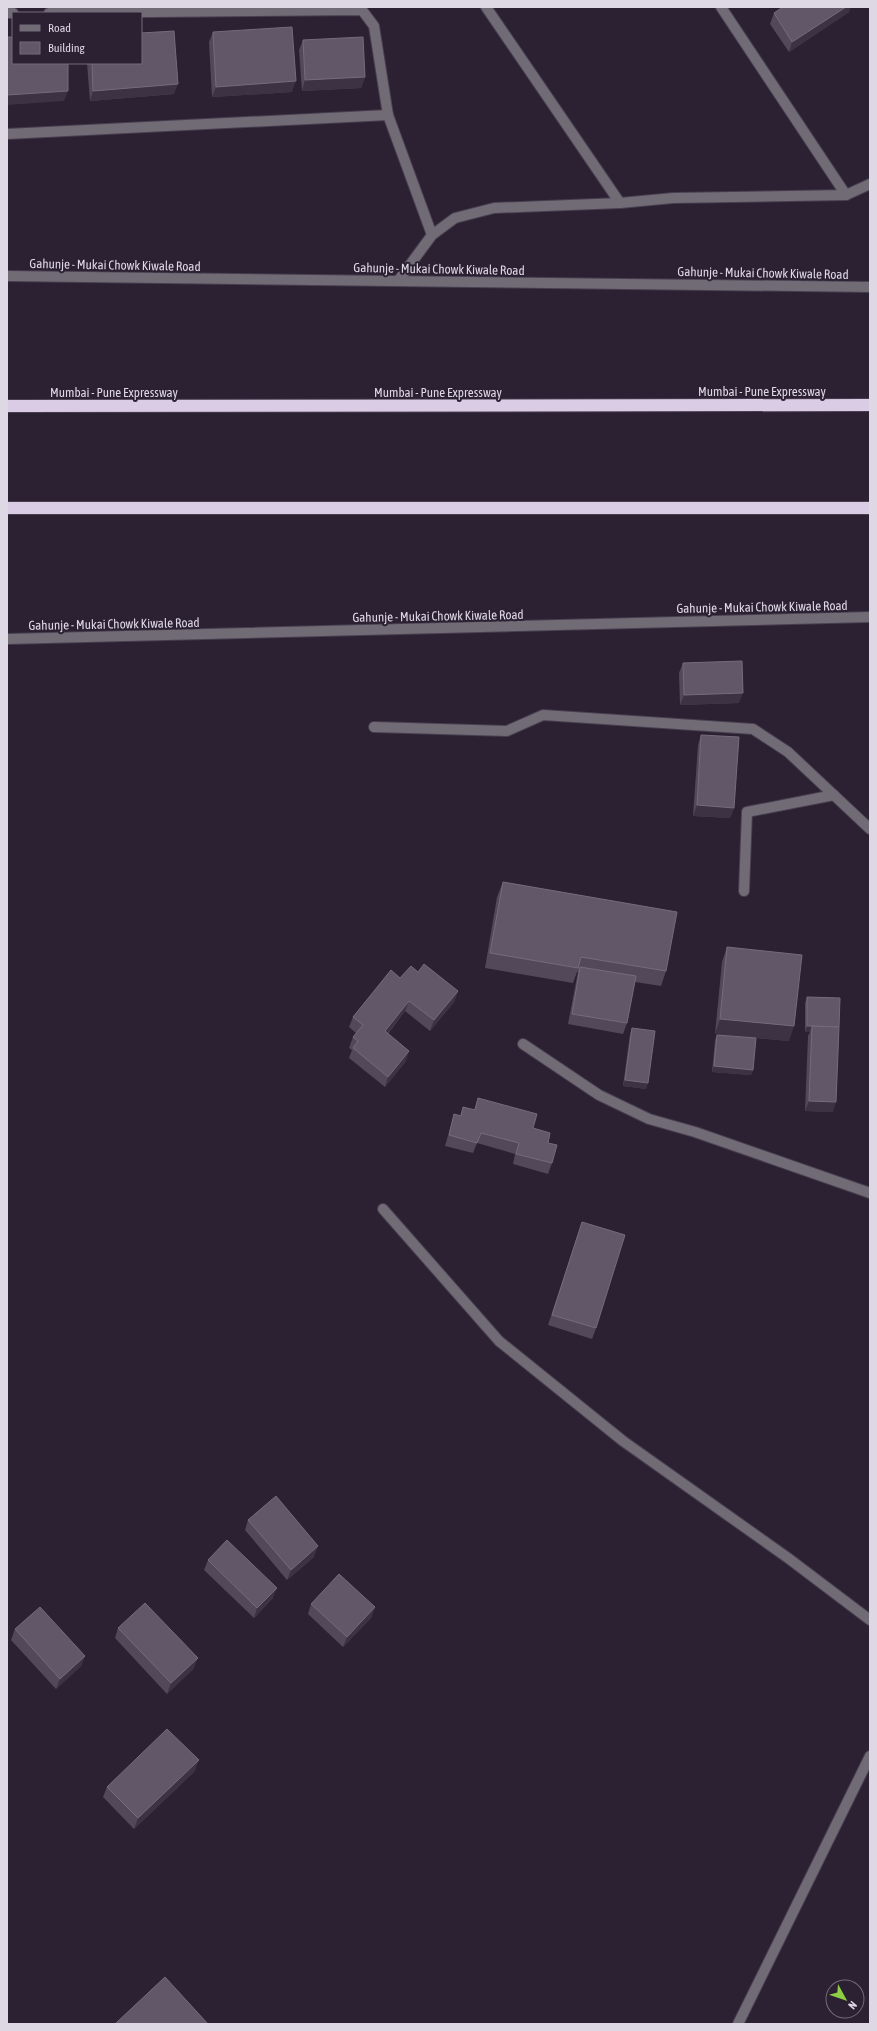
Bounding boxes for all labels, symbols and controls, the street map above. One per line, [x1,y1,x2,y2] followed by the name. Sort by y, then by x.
[12,12,142,64] legend
[48,21,71,35] text: Road
[48,41,86,55] text: Building
[29,256,201,274] street label: Gahunje - Mukai Chowk Kiwale Road
[353,260,525,278] street label: Gahunje - Mukai Chowk Kiwale Road
[677,264,849,282] street label: Gahunje - Mukai Chowk Kiwale Road
[698,384,827,399] street label: Mumbai - Pune Expressway
[50,385,179,400] street label: Mumbai - Pune Expressway
[374,385,503,400] street label: Mumbai - Pune Expressway
[676,598,848,616] street label: Gahunje - Mukai Chowk Kiwale Road
[352,607,524,625] street label: Gahunje - Mukai Chowk Kiwale Road
[28,615,200,633] street label: Gahunje - Mukai Chowk Kiwale Road
[825,1979,865,2019] north arrow
[846,1999,859,2012] text: N

